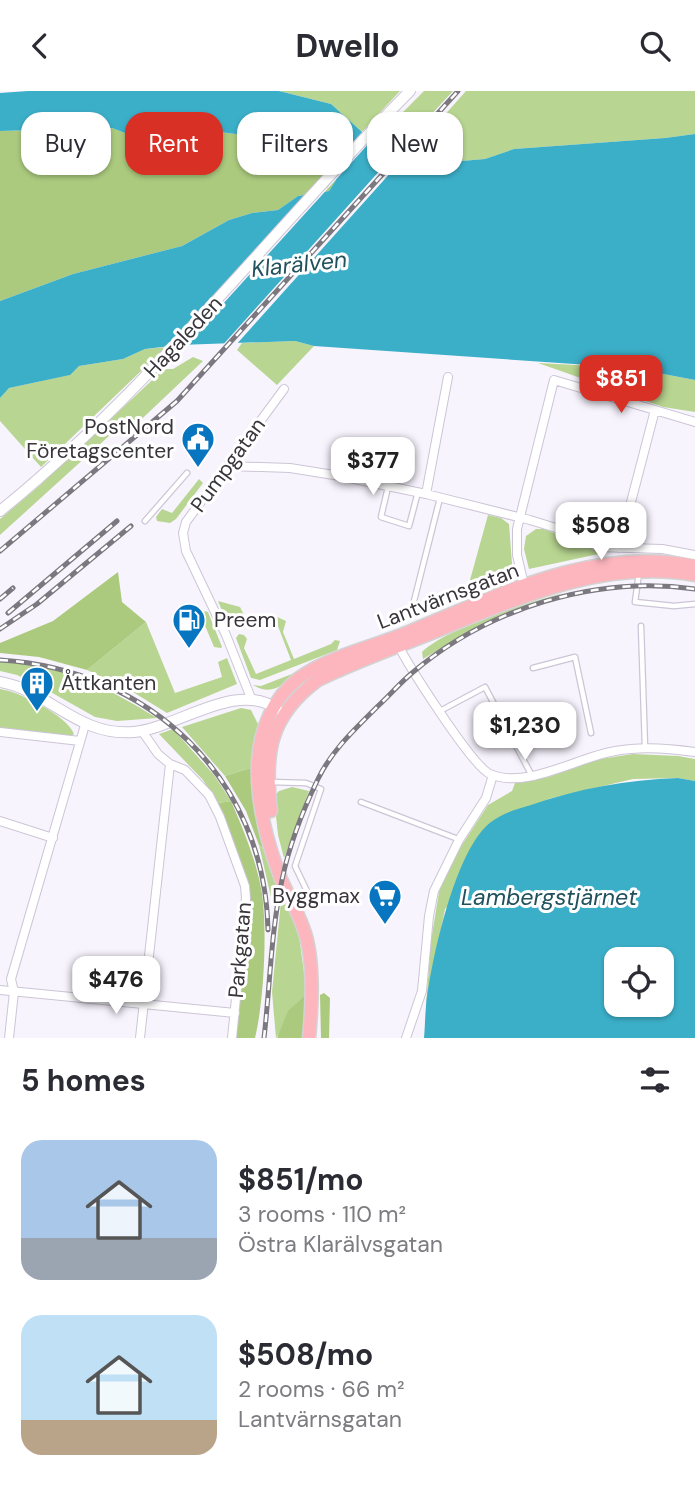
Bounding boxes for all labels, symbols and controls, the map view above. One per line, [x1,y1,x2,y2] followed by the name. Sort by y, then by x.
[295,25,400,67] text: Dwello
[21,27,59,65] icon: back
[636,27,674,65] icon: search
[21,112,111,175] chip: Buy
[125,112,223,175] chip: Rent
[237,112,353,175] chip: Filters
[367,112,463,175] chip: New
[250,244,348,284] water label: Klarälven
[138,290,228,384] street label: Hagaleden
[580,355,662,415] pin: $851
[595,363,647,393] text: $851
[184,412,272,518] street label: Pumpgatan
[26,413,174,465] place label: PostNord Företagscenter
[179,420,217,469] public building icon: PostNord Företagscenter
[332,437,414,497] pin: $377
[347,445,399,475] text: $377
[560,503,642,562] pin: $508
[572,510,630,540] text: $508
[373,556,523,636] street label: Lantvärnsgatan
[170,601,208,650] fuel station icon: Preem
[214,606,276,634] place label: Preem
[18,664,56,713] building icon: Åttkanten
[61,669,156,697] place label: Åttkanten
[468,703,582,762] pin: $1,230
[489,710,561,740] text: $1,230
[366,877,404,926] supermarket icon: Byggmax
[272,882,360,910] place label: Byggmax
[461,882,637,912] water label: Lambergstjärnet
[222,901,258,999] street label: Parkgatan
[604,947,674,1017] map controls
[604,947,674,1017] button: locate
[75,957,157,1016] pin: $476
[88,964,144,994] text: $476
[21,1061,146,1100] text: 5 homes
[636,1061,674,1099] icon: filters
[238,1160,363,1199] text: $851/mo
[77,1168,161,1252] icon: home
[238,1199,406,1229] text: 3 rooms · 110 m²
[238,1229,443,1259] text: Östra Klarälvsgatan
[238,1335,373,1374] text: $508/mo
[77,1343,161,1427] icon: home
[238,1374,405,1404] text: 2 rooms · 66 m²
[238,1404,402,1434] text: Lantvärnsgatan

